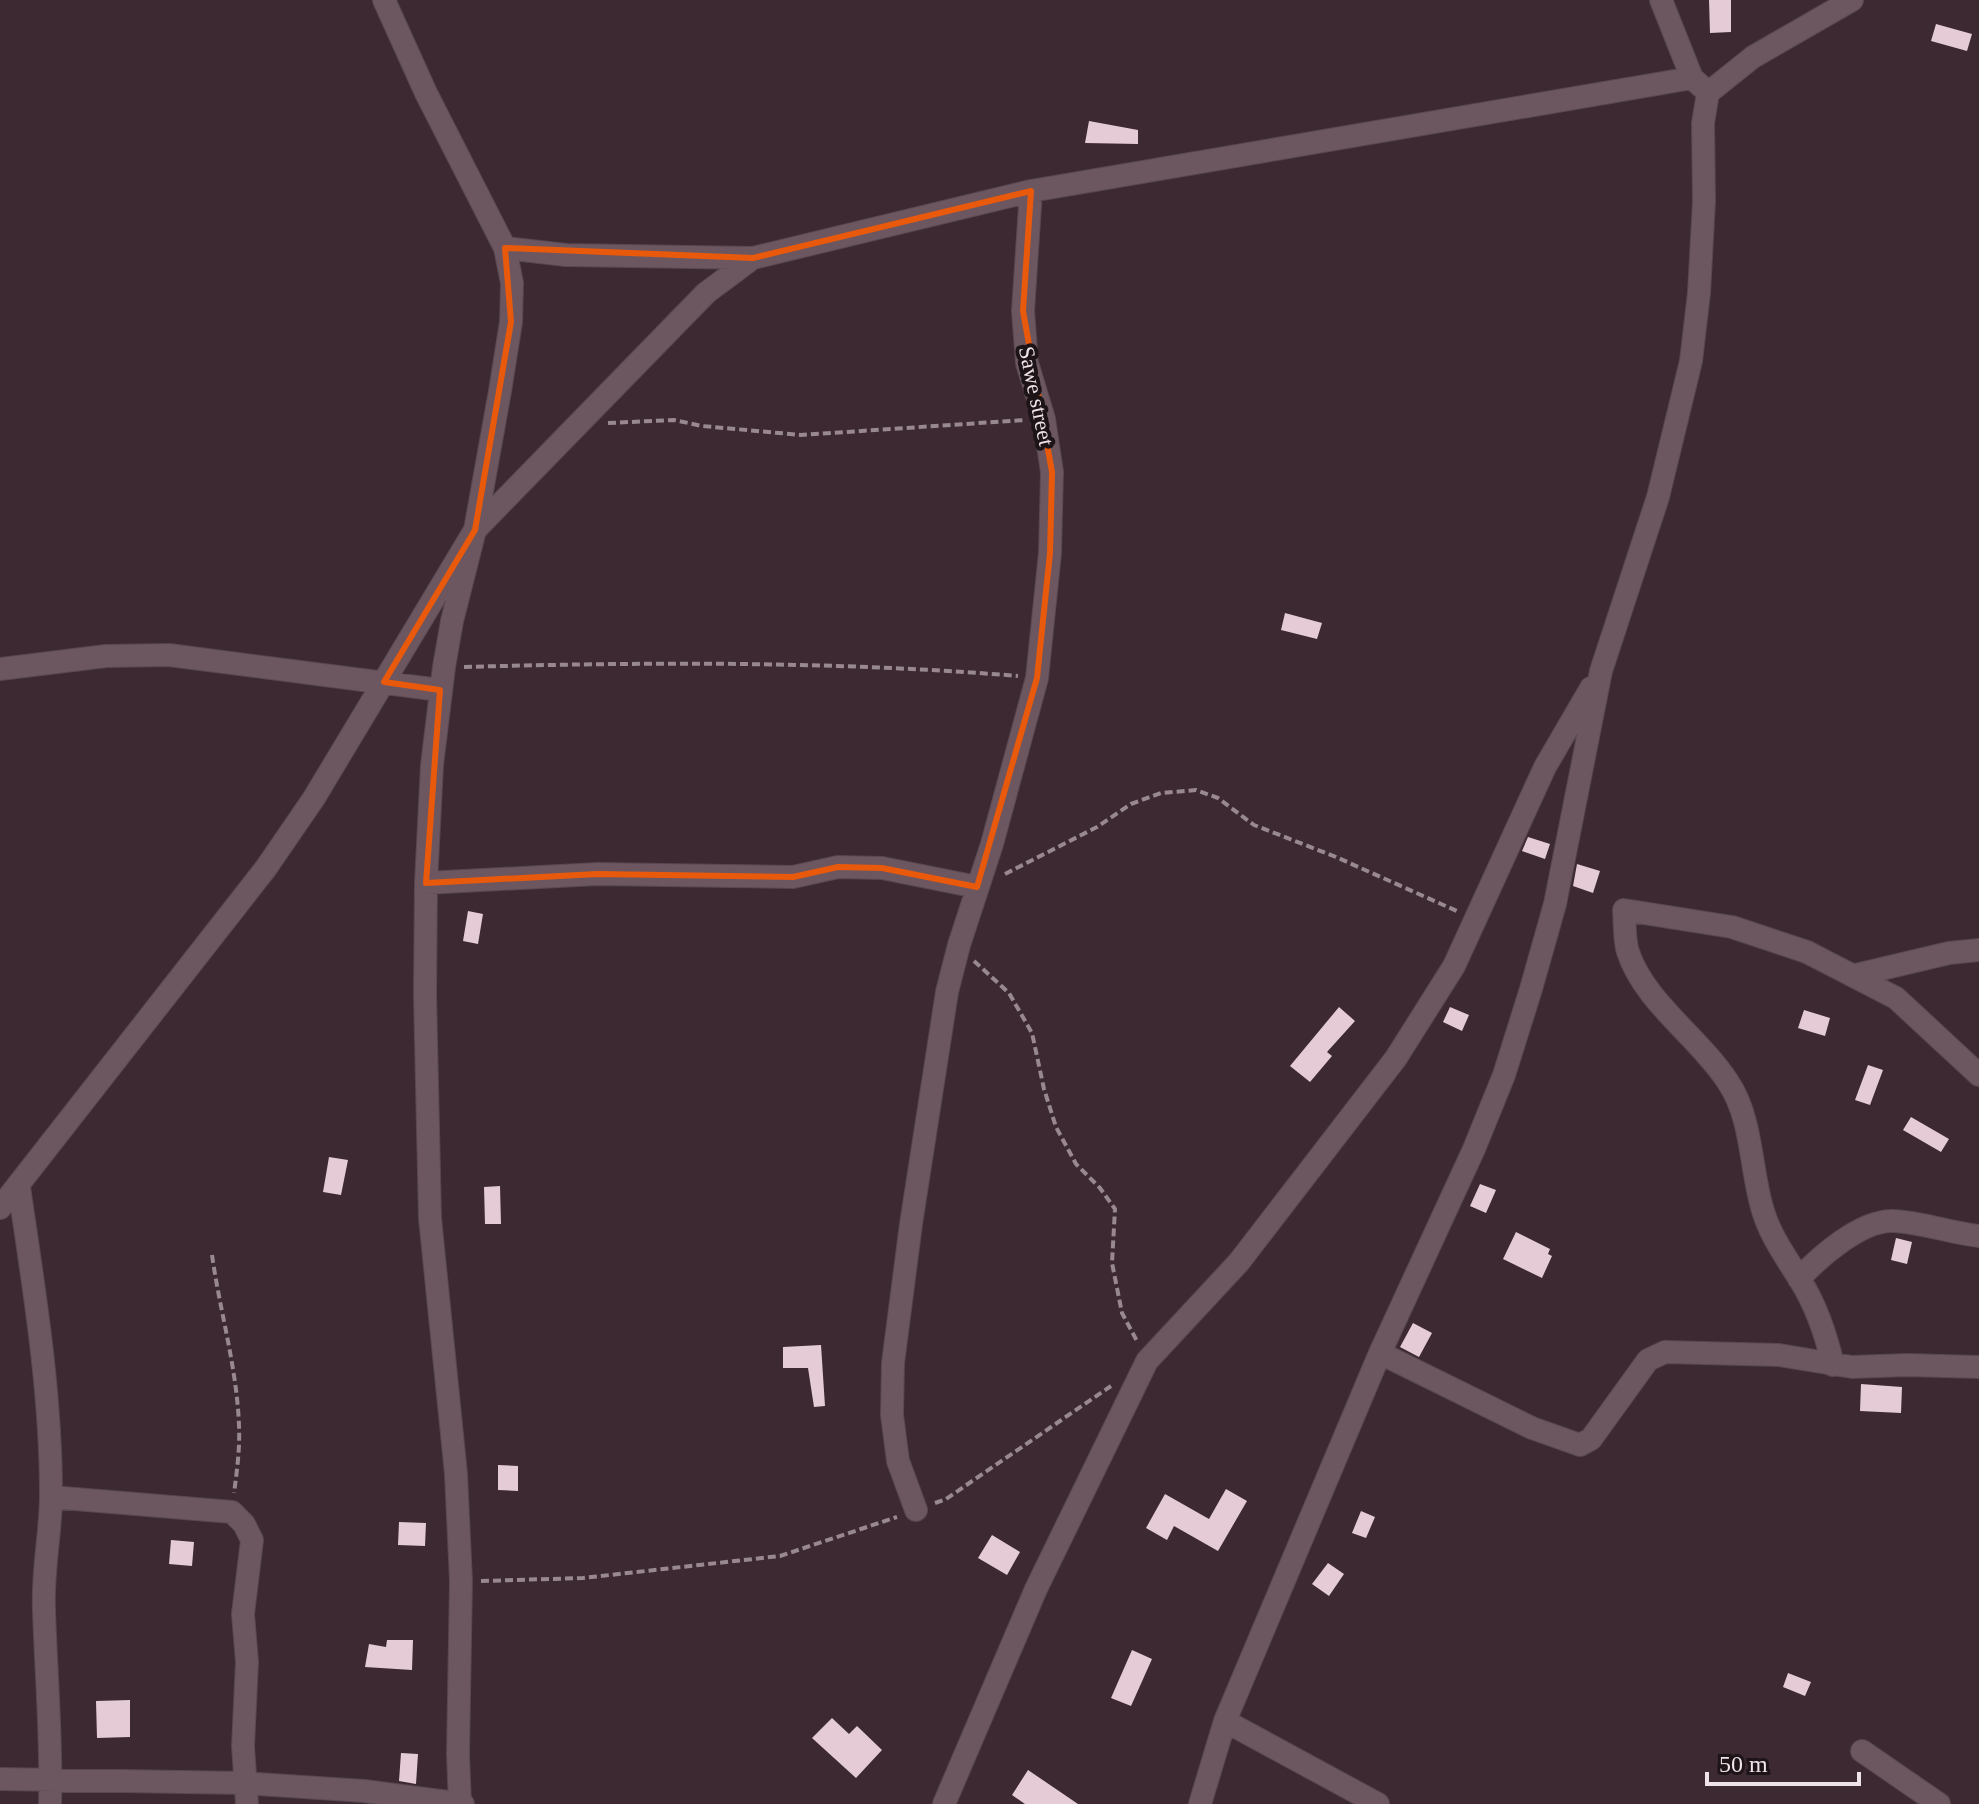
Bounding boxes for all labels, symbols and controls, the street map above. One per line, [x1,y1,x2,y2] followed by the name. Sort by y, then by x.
[1014,344,1059,448] street label: Sawe street
[1707,1736,1859,1786] scale bar
[1719,1751,1768,1777] text: 50 m

